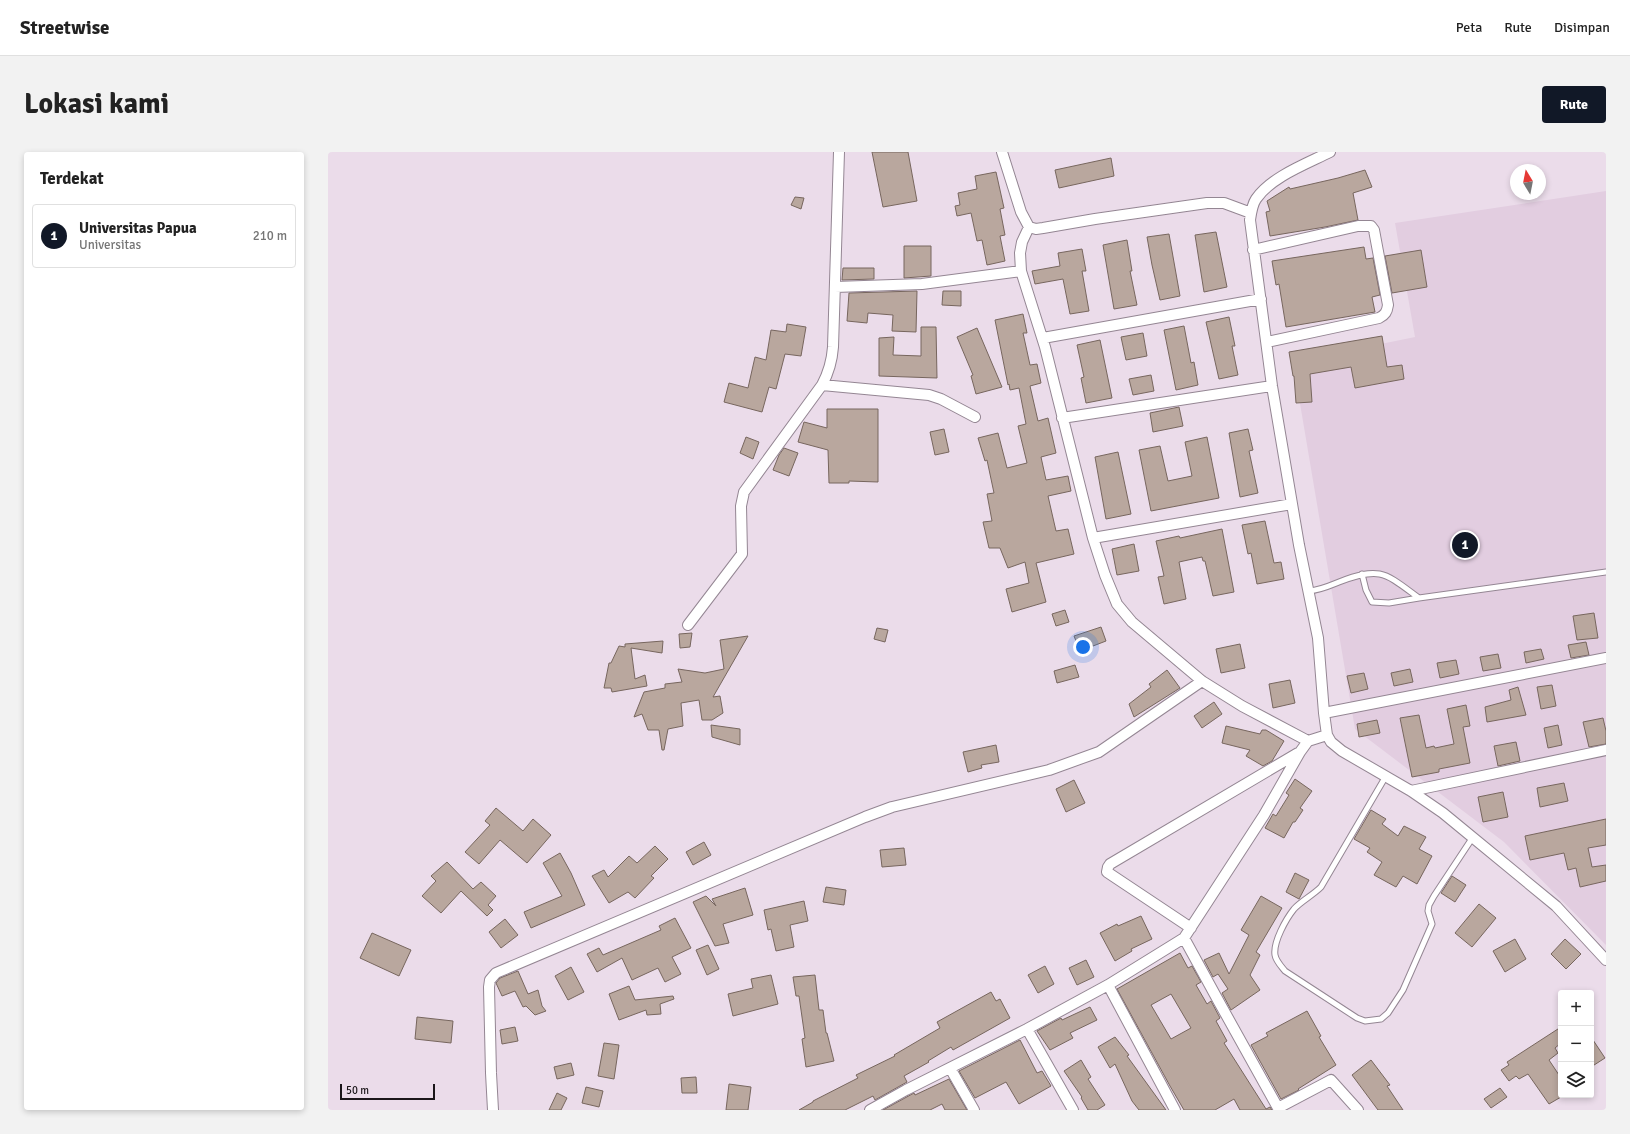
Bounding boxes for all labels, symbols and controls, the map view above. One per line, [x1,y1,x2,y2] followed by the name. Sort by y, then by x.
[20,16,110,40] text: Streetwise
[1456,19,1482,36] text: Peta
[1504,19,1532,36] text: Rute
[1554,19,1610,36] text: Disimpan
[1542,86,1606,123] button: Rute
[24,87,169,121] text: Lokasi kami
[1510,164,1546,200] north arrow
[40,168,104,189] text: Terdekat
[79,219,197,237] text: Universitas Papua
[50,228,58,244] text: 1
[253,228,287,244] text: 210 m
[79,237,141,253] text: Universitas
[1452,530,1478,560] pin: 1
[1073,637,1093,657] your location
[1558,990,1594,1098] map controls
[1558,990,1594,1026] button: +
[1558,1026,1594,1062] button: −
[1558,1062,1594,1098] button: layers
[340,1082,435,1101] scale bar
[346,1084,369,1097] text: 50 m

